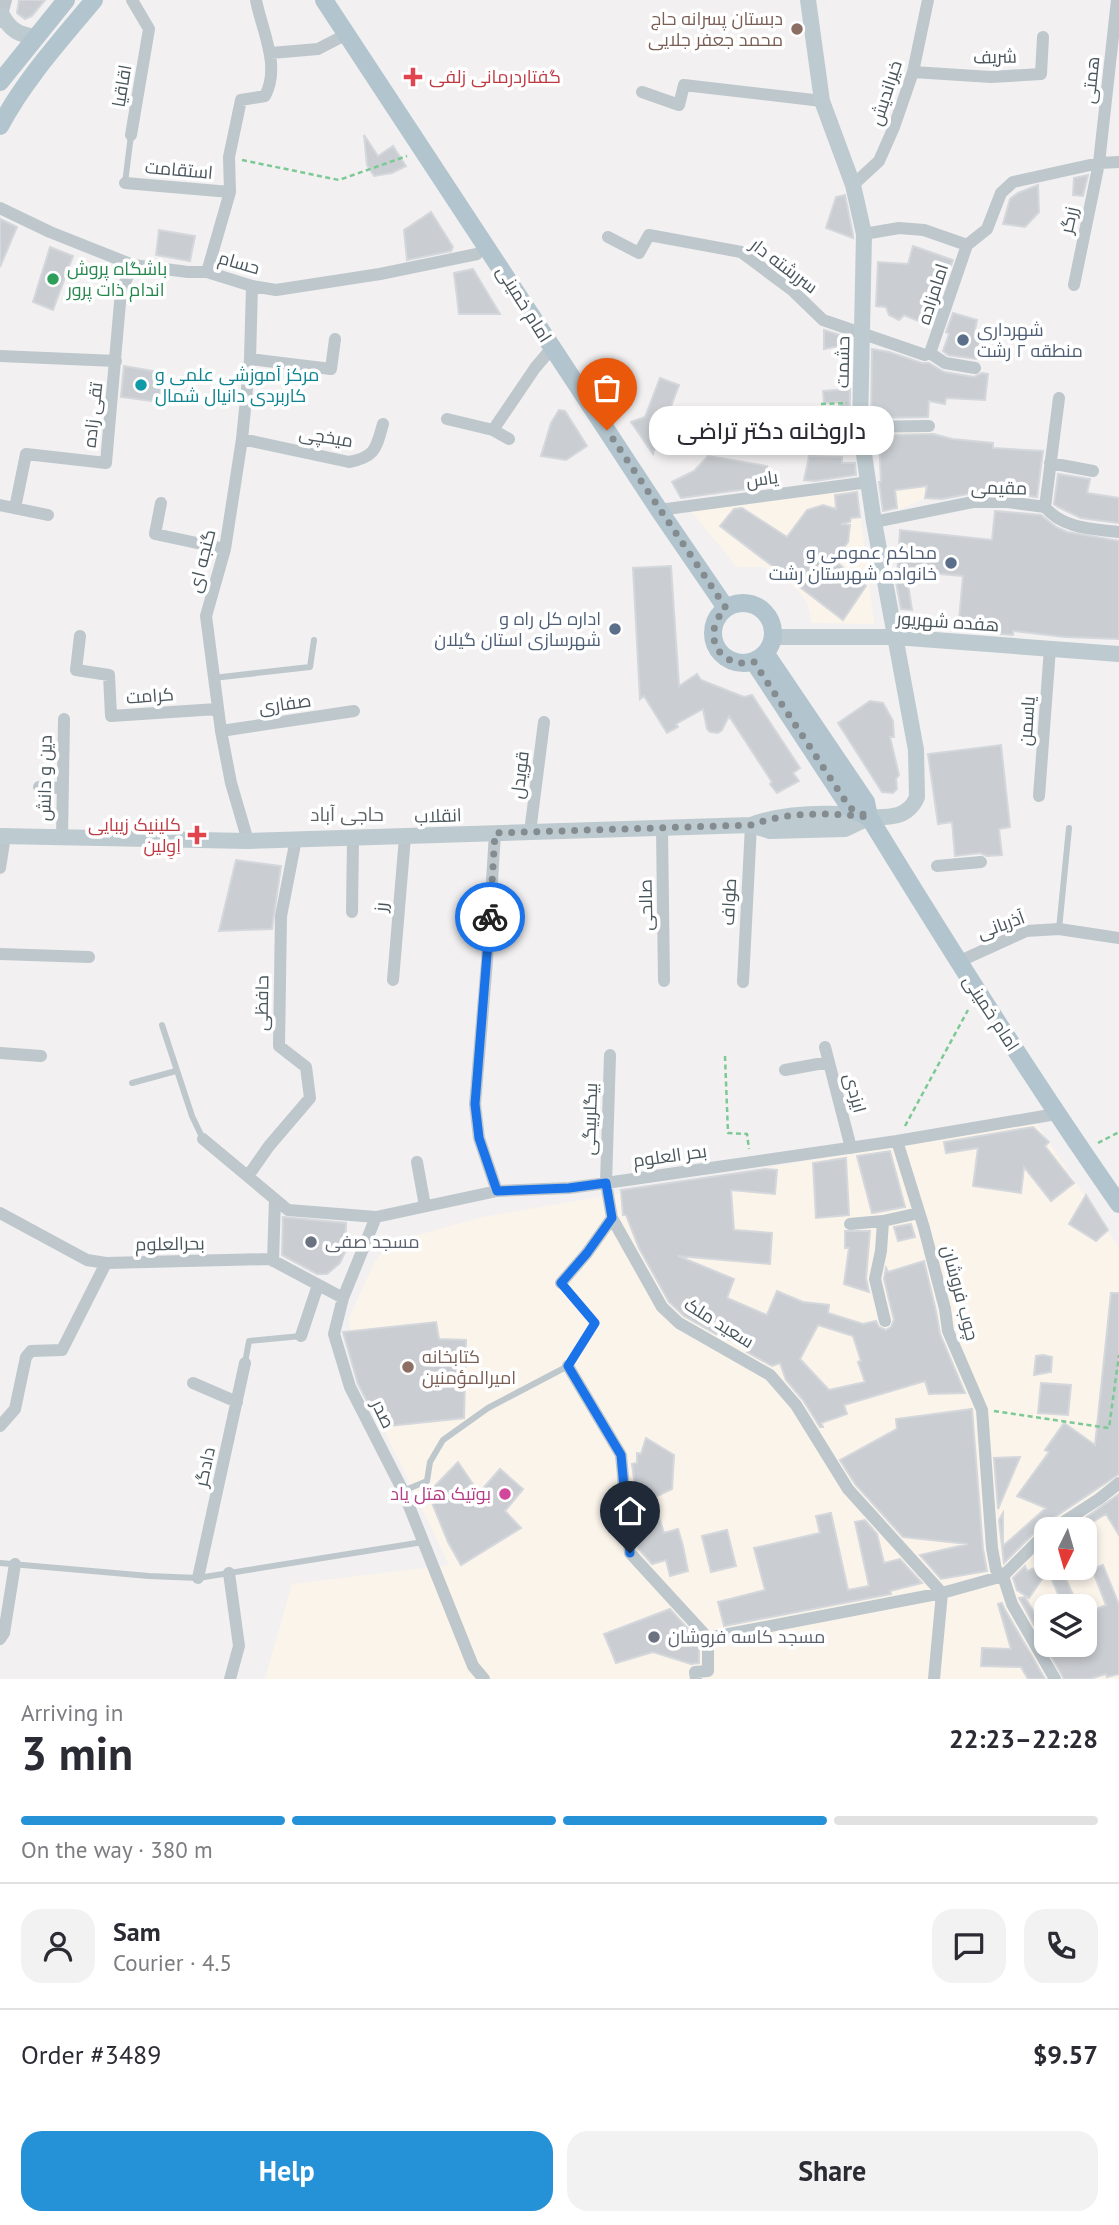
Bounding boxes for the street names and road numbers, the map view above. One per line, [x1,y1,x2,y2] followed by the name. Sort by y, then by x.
[973,45,1017,68] street label: شریف
[1077,55,1104,105] street label: همتی
[864,57,907,128] street label: خیراندیش
[106,63,137,109] street label: اقاقیا
[144,155,214,184] street label: استقامت
[1054,204,1083,236] street label: زرگر
[745,232,823,298] street label: سررشته دار
[215,246,263,280] street label: حسام
[912,260,953,327] street label: امامزاده
[491,261,557,347] street label: امام خمینی
[831,336,854,388] street label: حشمت
[78,381,107,449] street label: تقی زاده
[297,421,355,453] street label: میخچی
[745,465,780,492] street label: یاس
[971,476,1027,499] street label: مقیمی
[183,527,220,595] street label: گنجه ای
[895,606,1000,637] street label: هفده شهریور
[125,682,175,709] street label: کرامت
[257,688,312,719] street label: صفاری
[1013,695,1040,747] street label: یاسمن
[32,735,57,821] street label: دین و دانش
[505,750,534,800] street label: قویدل
[414,803,462,828] street label: انقلاب
[716,878,741,926] street label: طواف
[634,879,657,931] street label: صالحی
[369,901,392,914] street label: رز
[974,905,1028,944] street label: آذربانی
[957,970,1025,1056] street label: امام خمینی
[250,975,273,1031] street label: حافظی
[839,1071,872,1115] street label: ایزدی
[577,1082,602,1156] street label: بیگلربیگی
[632,1139,708,1173] street label: بحر العلوم
[135,1231,205,1257] street label: بحرالعلوم
[936,1243,984,1343] street label: چوب فروشان
[680,1292,758,1353] street label: سعید ملک
[366,1395,400,1432] street label: صدر
[189,1445,220,1490] street label: دادگر

